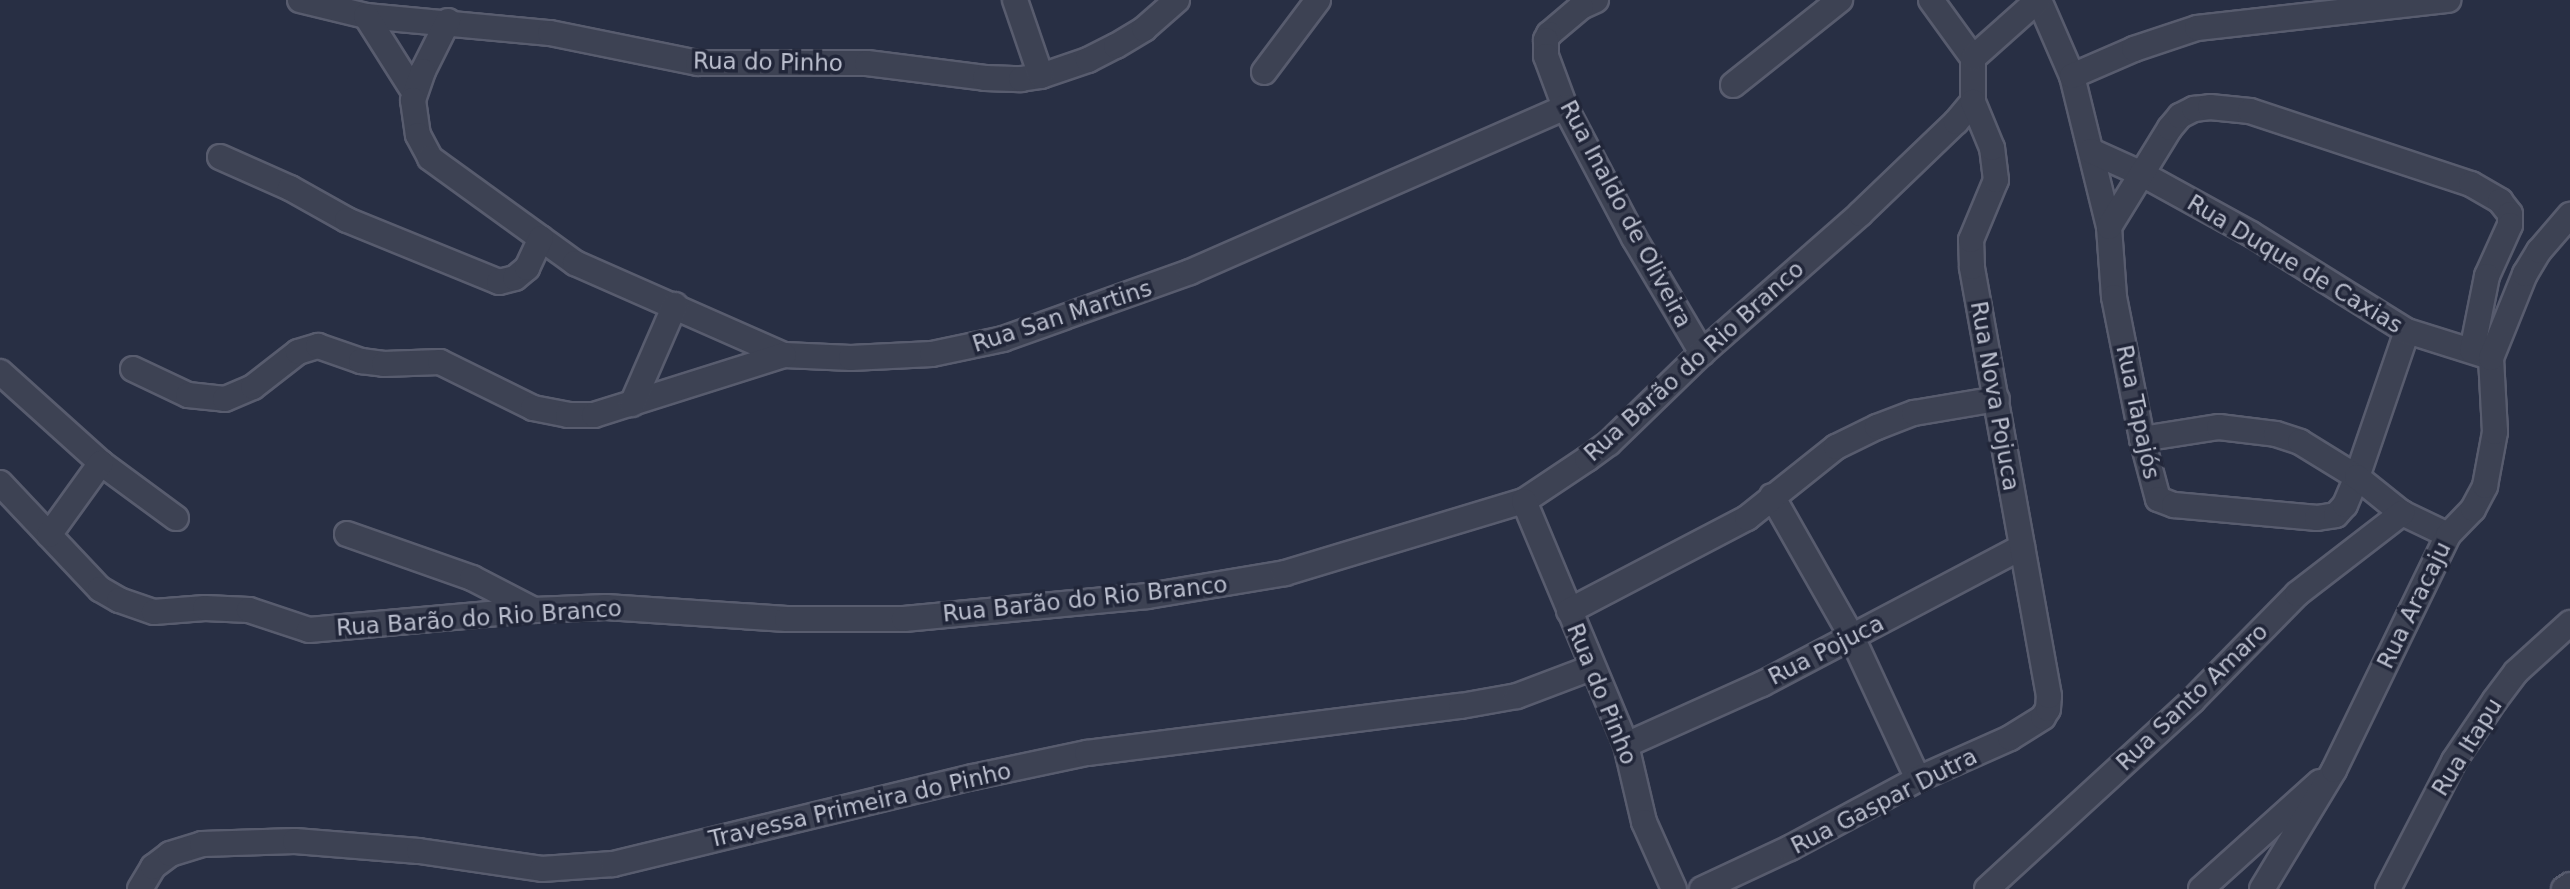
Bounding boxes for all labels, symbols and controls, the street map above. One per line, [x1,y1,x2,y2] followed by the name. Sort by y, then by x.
[693,47,843,77] street label: Rua do Pinho
[1554,96,1698,332] street label: Rua Inaldo de Oliveira
[2182,189,2408,339] street label: Rua Duque de Caxias
[1578,255,1810,467] street label: Rua Barão do Rio Branco
[969,274,1155,358] street label: Rua San Martins
[1965,299,2025,493] street label: Rua Nova Pojuca
[2110,342,2166,482] street label: Rua Tapajós
[2371,537,2457,673] street label: Rua Aracaju
[941,570,1229,628] street label: Rua Barão do Rio Branco
[335,594,623,642] street label: Rua Barão do Rio Branco
[1764,609,1888,691] street label: Rua Pojuca
[2111,618,2273,776] street label: Rua Santo Amaro
[1561,619,1643,769] street label: Rua do Pinho
[2426,693,2508,801] street label: Rua Itapu
[1786,742,1982,860] street label: Rua Gaspar Dutra
[706,757,1014,853] street label: Travessa Primeira do Pinho

